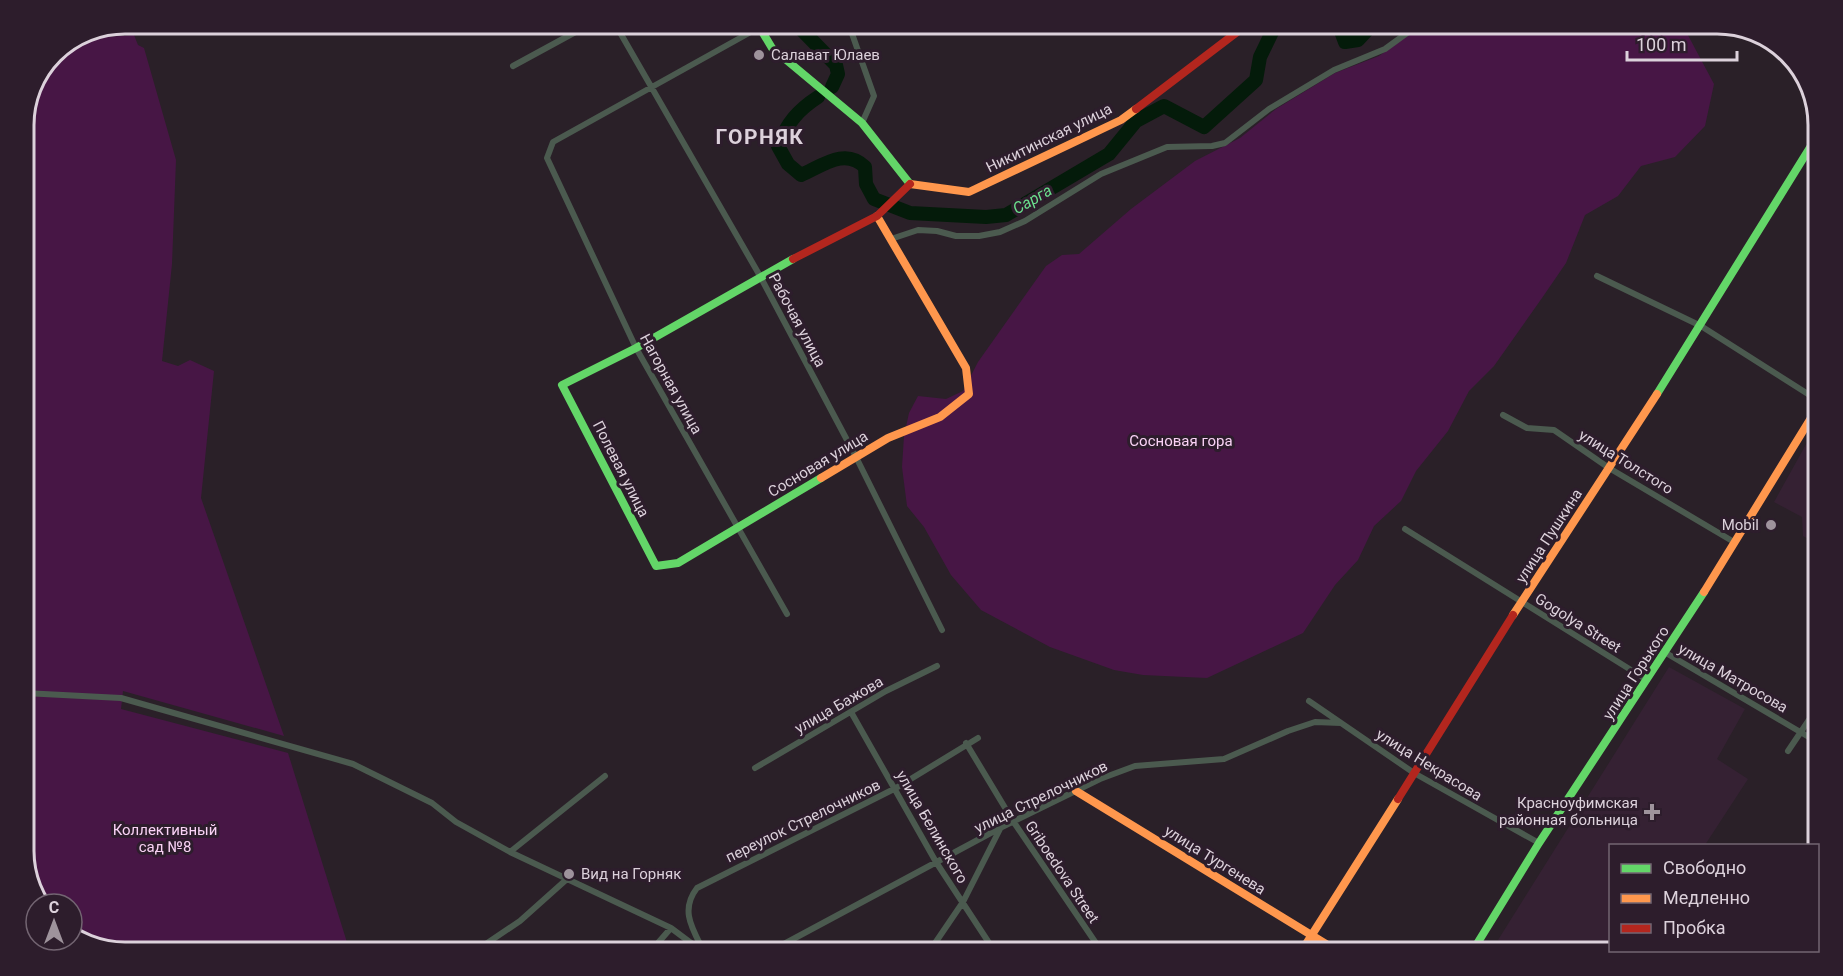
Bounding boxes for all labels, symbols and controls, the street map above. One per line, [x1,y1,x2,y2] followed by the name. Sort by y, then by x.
[1627,24,1736,62] scale bar
[1636,34,1687,55] text: 100 m
[771,46,880,64] place label: Салават Юлаев
[752,48,766,62] marker: Салават Юлаев
[983,100,1115,176] street label: Никитинская улица
[716,125,804,149] district label: ГОРНЯК
[1009,181,1055,218] water label: Сарга
[765,270,829,370] street label: Рабочая улица
[636,331,706,437] street label: Нагорная улица
[589,418,653,520] street label: Полевая улица
[1575,426,1677,498] street label: улица Толстого
[765,427,871,501] street label: Сосновая улица
[1129,432,1233,450] park label: Сосновая гора
[1512,486,1586,586] street label: улица Пушкина
[1722,516,1759,534] place label: Mobil
[1764,518,1778,532] marker: Mobil
[1532,589,1624,657] street label: Gogolya Street
[1599,623,1673,723] street label: улица Горького
[1675,639,1791,717] street label: улица Матросова
[792,672,886,738] street label: улица Бажова
[1373,725,1485,805] street label: улица Некрасова
[971,757,1111,837] street label: улица Стрелочников
[892,767,972,887] street label: улица Белинского
[723,776,883,866] street label: переулок Стрелочников
[1499,794,1638,829] place label: Красноуфимская районная больница
[1643,803,1661,821] marker: Красноуфимская районная больница
[1021,817,1103,927] street label: Griboedova Street
[113,821,217,856] park label: Коллективный сад №8
[1161,822,1269,898] street label: улица Тургенева
[1609,844,1819,952] legend
[1663,857,1746,878] text: Свободно
[581,865,681,883] place label: Вид на Горняк
[562,867,576,881] marker: Вид на Горняк
[1663,887,1750,908] text: Медленно
[24,892,84,952] north arrow
[49,898,59,917] text: С
[1663,917,1726,938] text: Пробка

